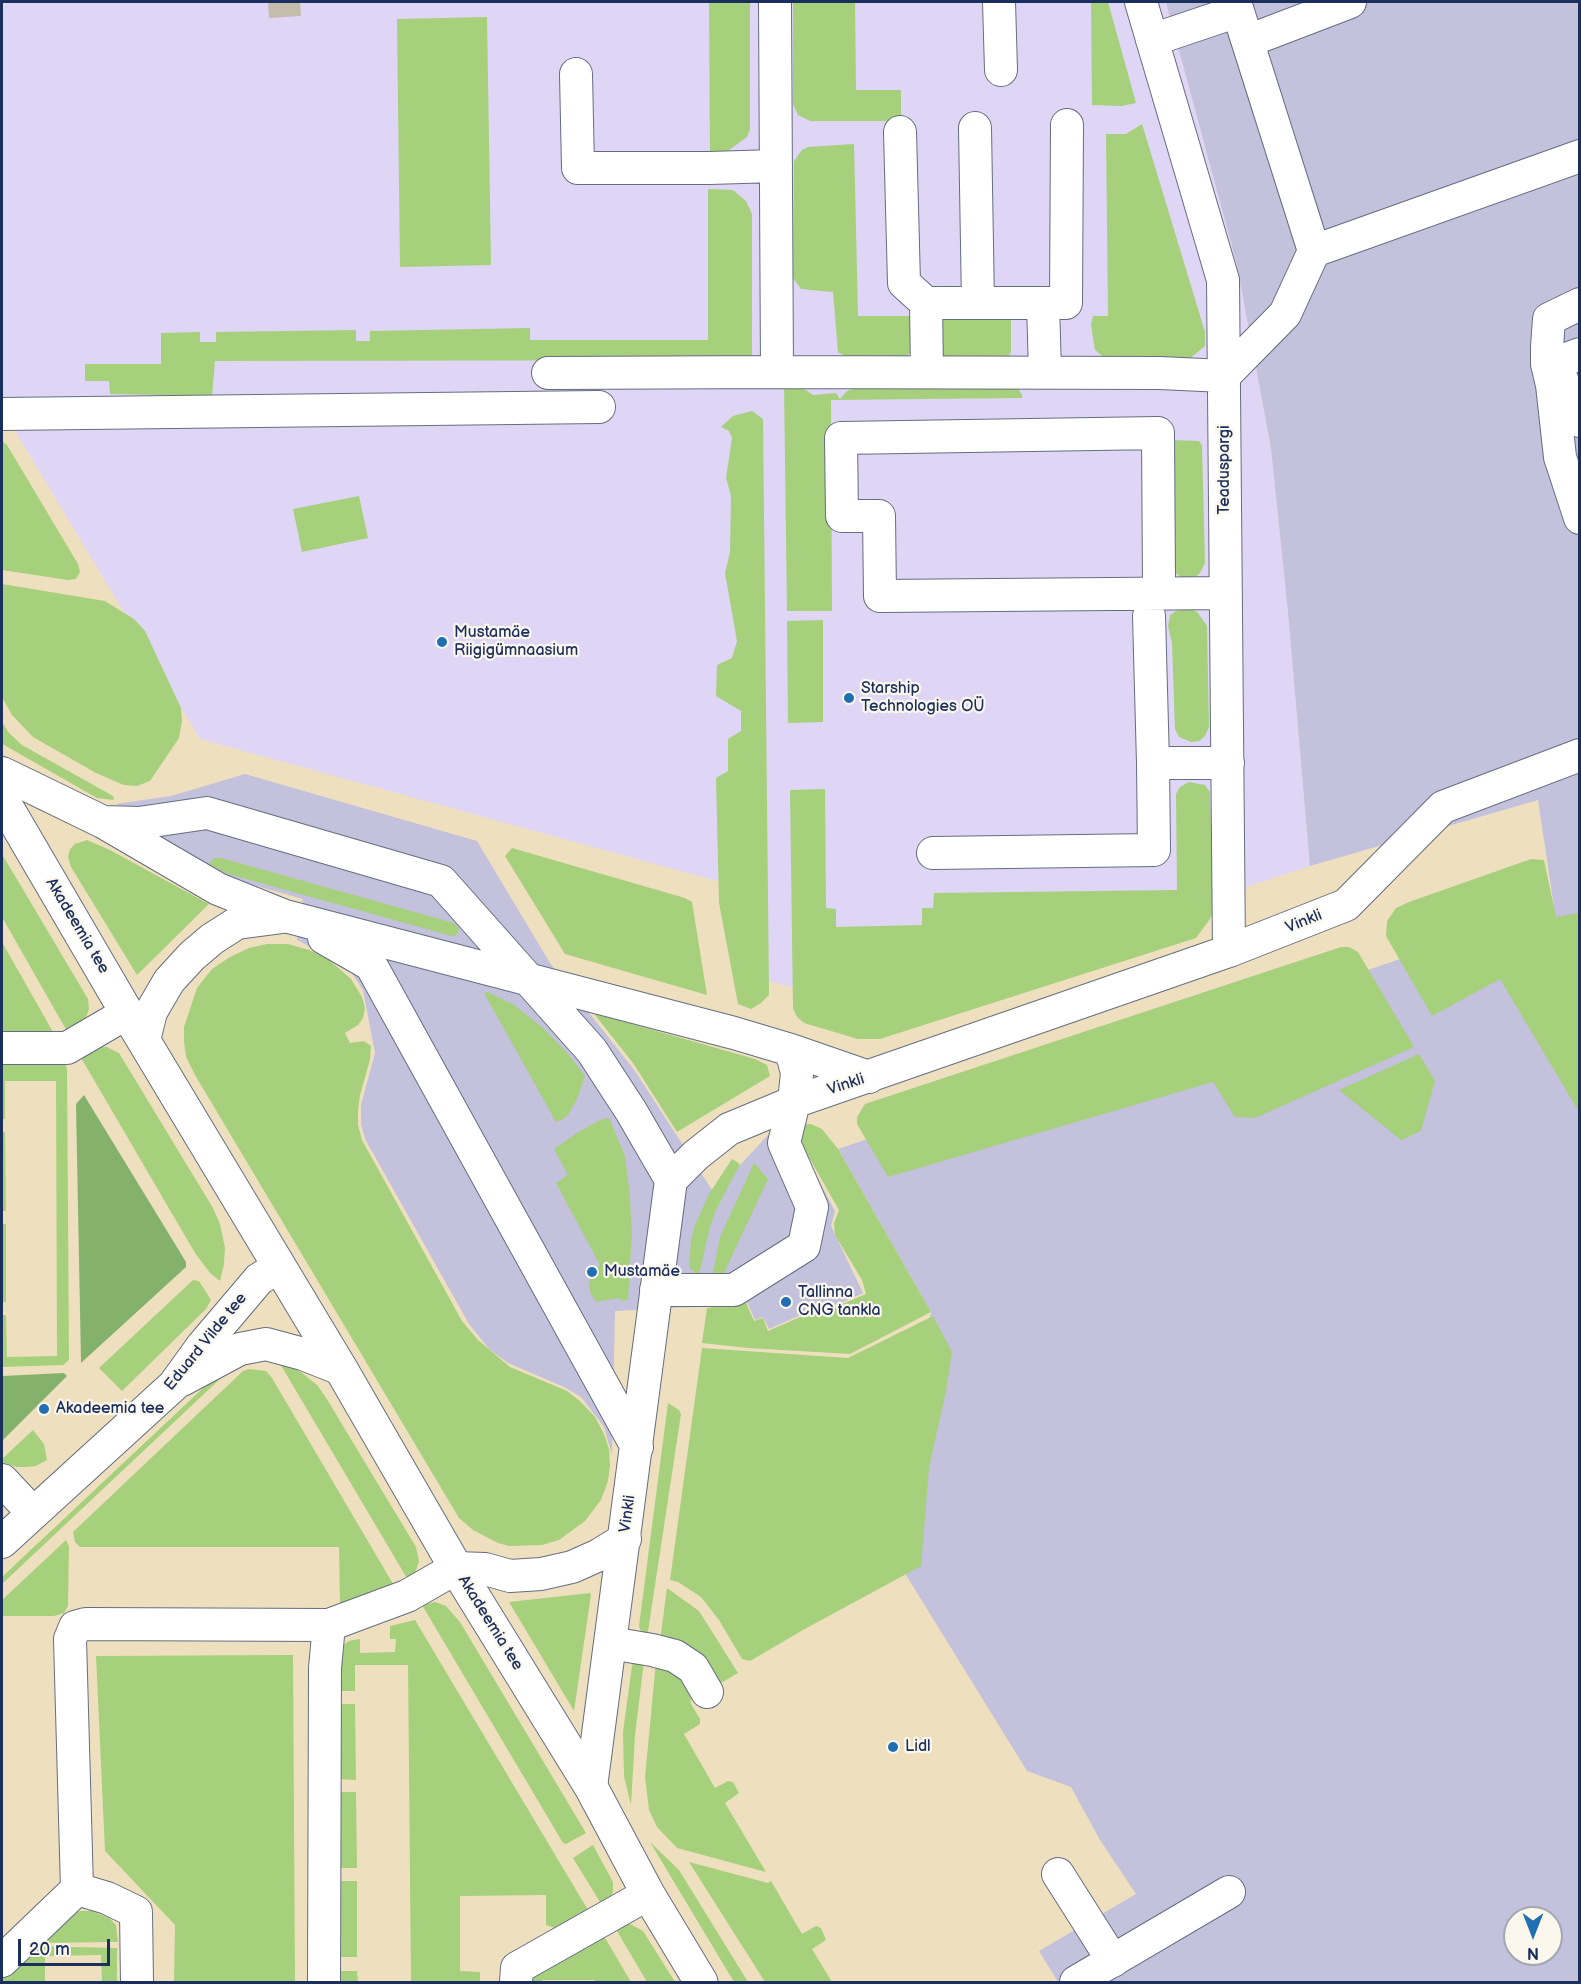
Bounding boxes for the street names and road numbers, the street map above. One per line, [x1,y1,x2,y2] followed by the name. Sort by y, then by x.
[1215,425,1235,515] street label: Teaduspargi
[41,875,113,977] street label: Akadeemia tee
[1283,906,1325,938] street label: Vinkli
[825,1070,867,1100] street label: Vinkli
[161,1289,251,1395] street label: Eduard Vilde tee
[616,1494,640,1534] street label: Vinkli
[453,1572,527,1674] street label: Akadeemia tee

